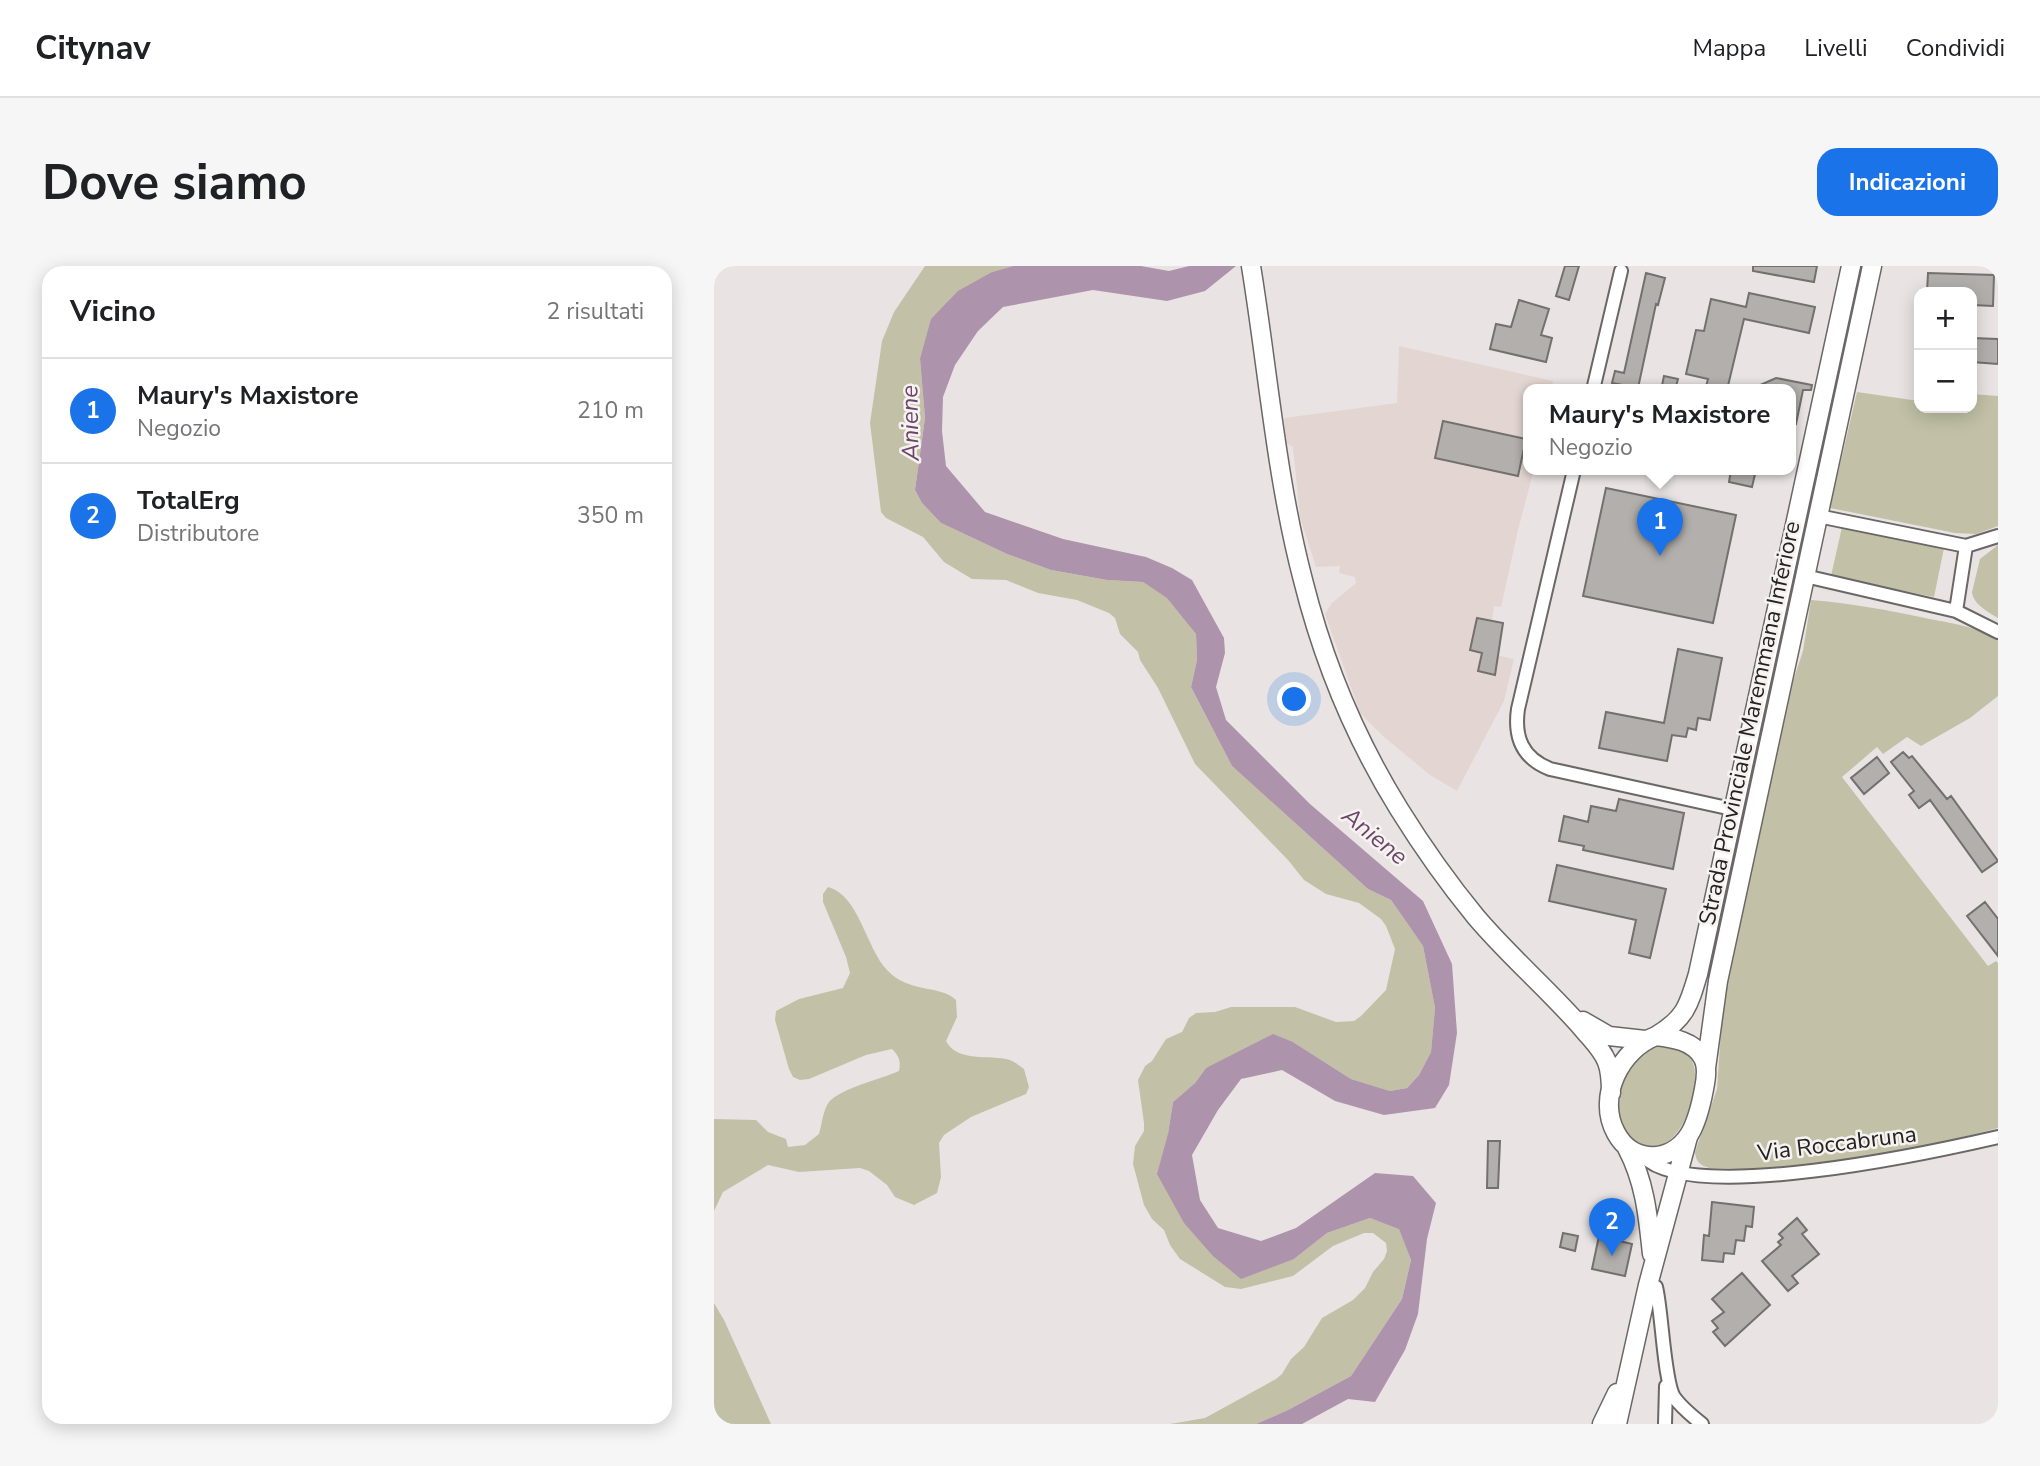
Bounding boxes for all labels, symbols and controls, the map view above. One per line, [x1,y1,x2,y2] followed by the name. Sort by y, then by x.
[35,26,151,71] text: Citynav
[1692,32,1766,64] text: Mappa
[1804,32,1868,64] text: Livelli
[1906,32,2005,64] text: Condividi
[1817,148,1998,216] button: Indicazioni
[42,149,307,216] text: Dove siamo
[1914,287,1977,413] map controls
[1914,287,1977,350] button: +
[70,291,156,332] text: Vicino
[547,296,644,327] text: 2 risultati
[1914,350,1977,413] button: −
[137,378,359,413] text: Maury's Maxistore
[1523,384,1796,475] popup
[893,385,927,462] water label: Aniene
[86,395,100,426] text: 1
[577,395,644,426] text: 210 m
[1549,397,1770,432] text: Maury's Maxistore
[137,413,221,444] text: Negozio
[1549,432,1633,463] text: Negozio
[137,483,240,518] text: TotalErg
[1637,498,1683,556] pin: 1
[86,500,100,531] text: 2
[577,500,644,531] text: 350 m
[137,518,259,549] text: Distributore
[1691,518,1808,928] street label: Strada Provinciale Maremmana Inferiore
[1277,682,1311,716] your location
[1335,799,1415,872] water label: Aniene
[1755,1118,1918,1169] street label: Via Roccabruna
[1589,1198,1635,1256] pin: 2

